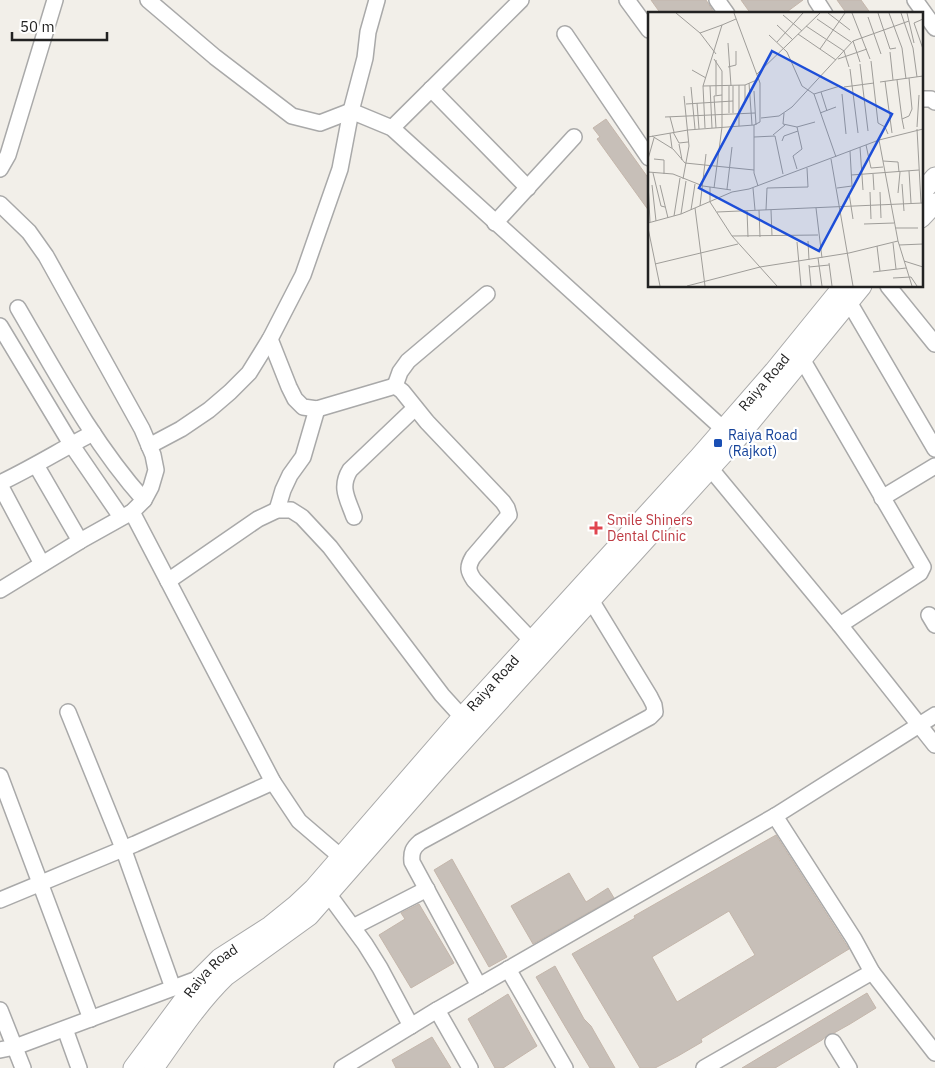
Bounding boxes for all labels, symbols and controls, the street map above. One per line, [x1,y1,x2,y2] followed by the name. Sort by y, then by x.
[12,10,108,42] scale bar
[648,12,922,288] inset map
[20,17,55,36] text: 50 m
[734,350,793,415] street label: Raiya Road
[728,426,798,460] place label: Raiya Road (Rajkot)
[712,437,724,449] marker: Raiya Road (Rajkot)
[607,511,693,545] place label: Smile Shiners Dental Clinic
[589,521,603,535] marker: Smile Shiners Dental Clinic
[463,651,523,715] street label: Raiya Road
[180,940,241,1001] street label: Raiya Road

